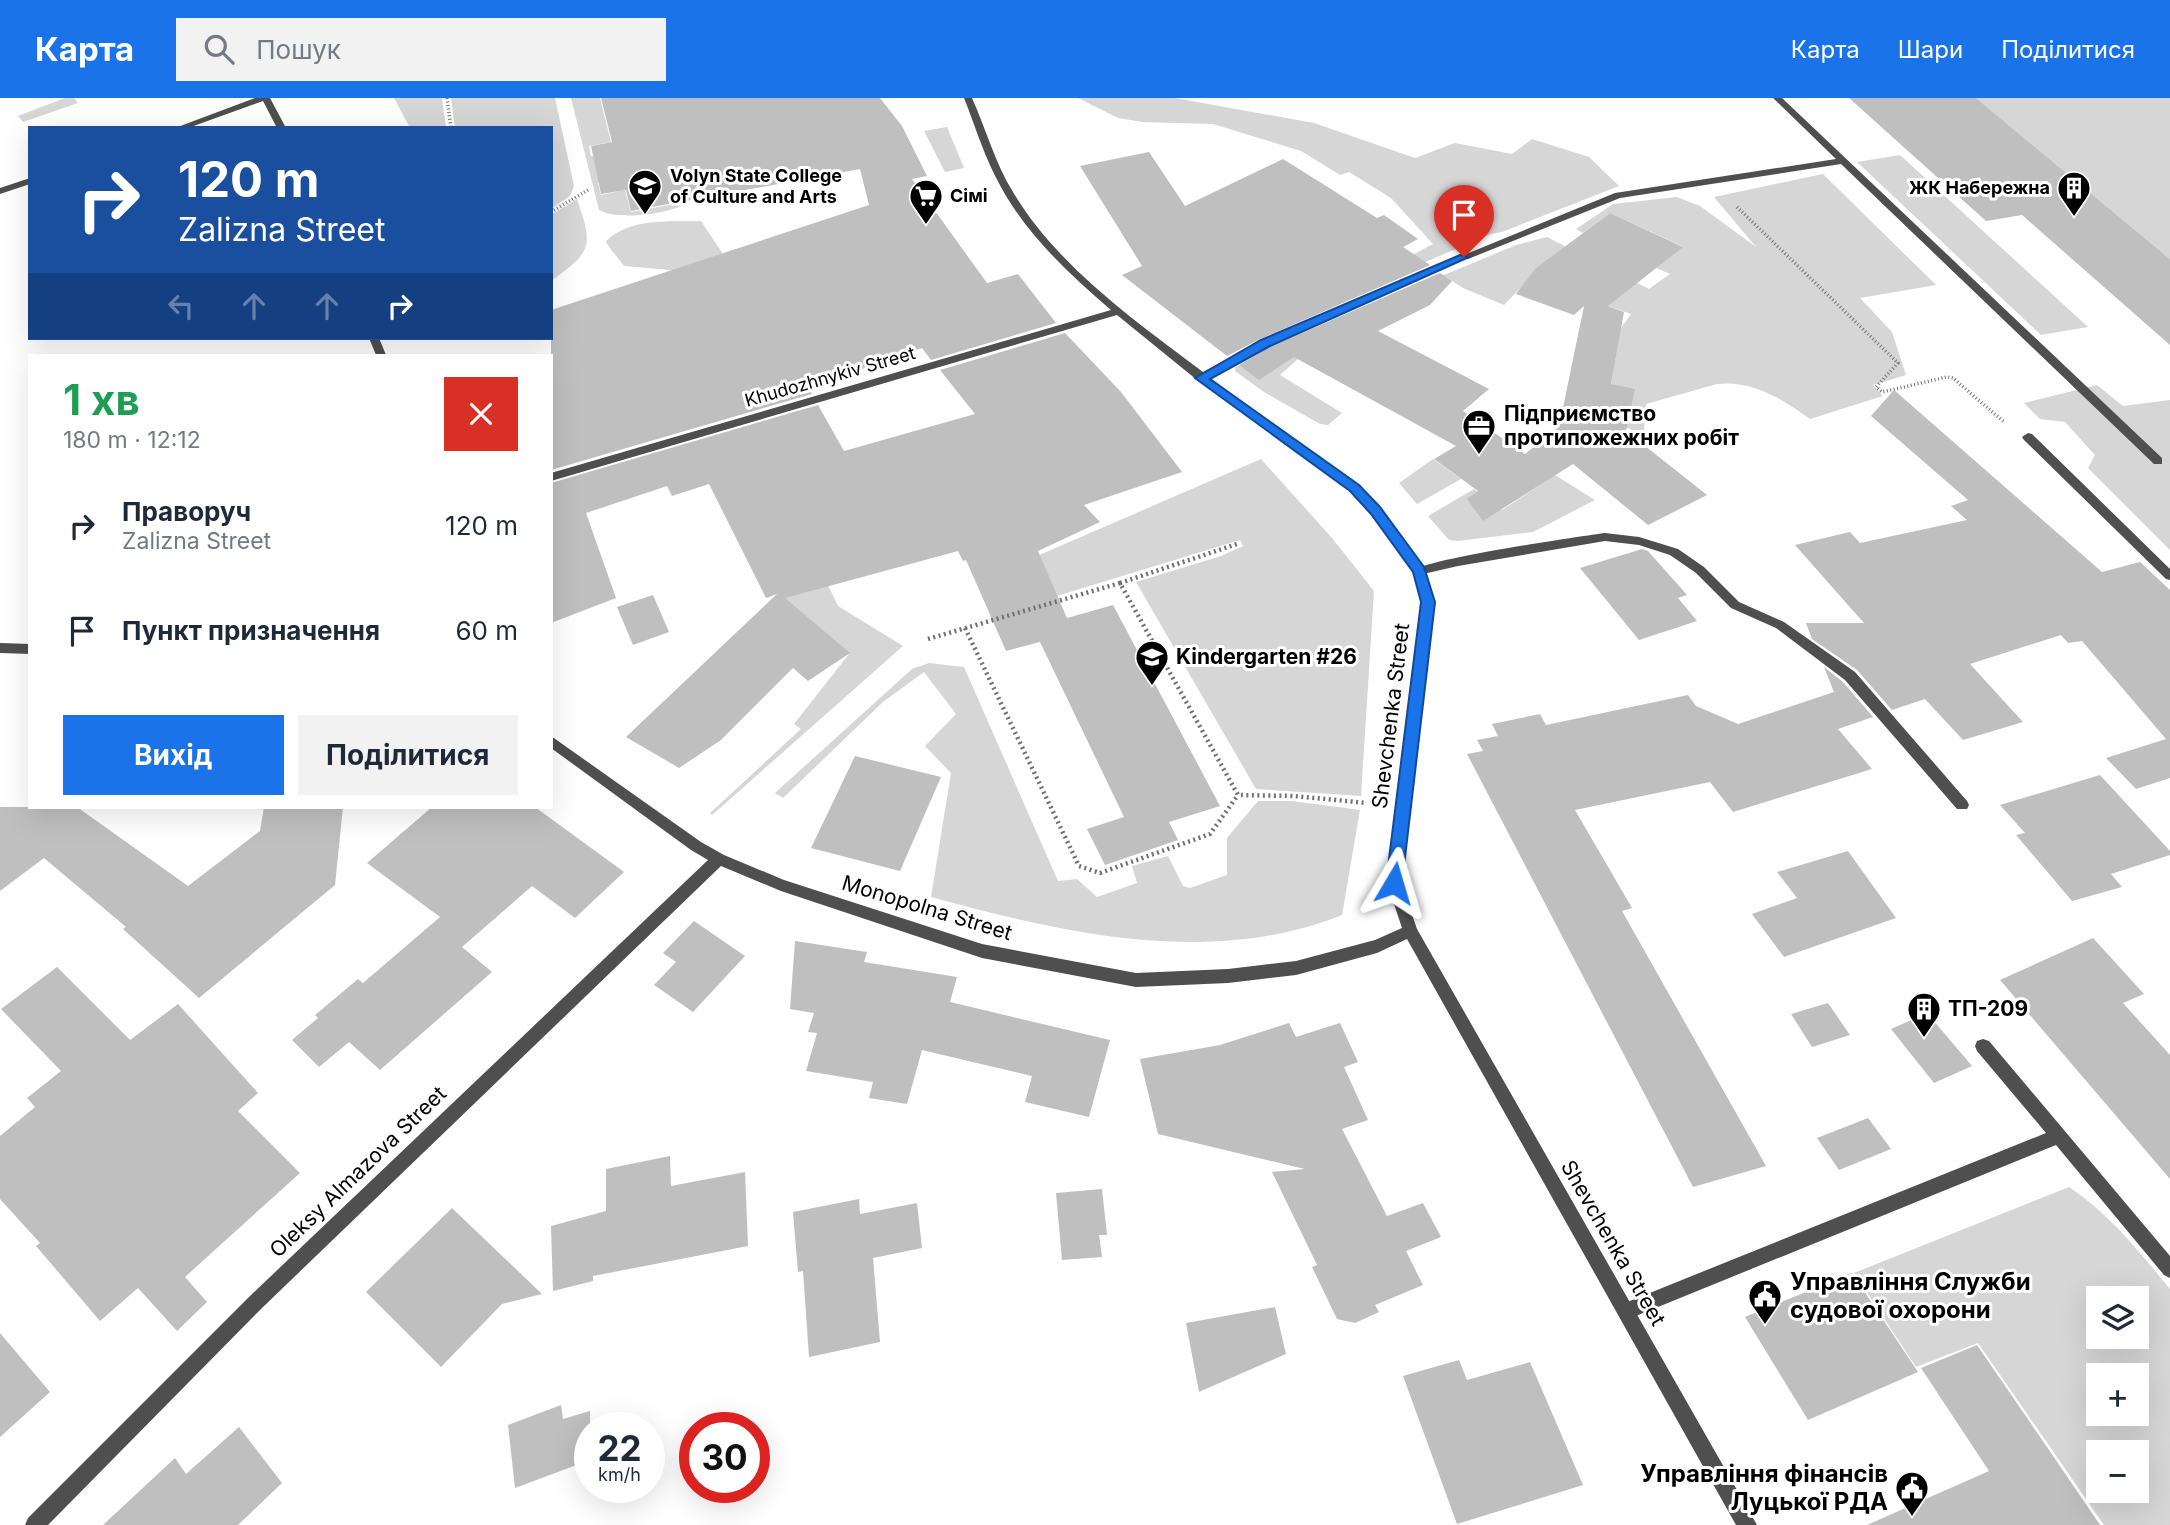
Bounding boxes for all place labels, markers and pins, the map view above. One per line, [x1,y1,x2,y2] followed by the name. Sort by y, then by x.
[670,165,842,207] place label: Volyn State College of Culture and Arts
[626,167,664,216] school or university icon: Volyn State College of Culture and Arts
[2055,169,2093,218] building icon: ЖК Набережна
[907,177,945,226] supermarket icon: Сімі
[1909,177,2050,198] place label: ЖК Набережна
[950,185,988,206] place label: Сімі
[1434,185,1494,257] pin
[1504,401,1739,450] place label: Підприємство протипожежних робіт
[1460,407,1498,456] office icon: Підприємство протипожежних робіт
[1133,638,1171,687] school or university icon: Kindergarten #26
[1176,644,1357,669] place label: Kindergarten #26
[1905,990,1943,1039] building icon: ТП-209
[1948,996,2028,1021] place label: ТП-209
[1790,1267,2031,1324] place label: Управління Служби судової охорони
[1746,1277,1784,1326] public building icon: Управління Служби судової охорони
[1640,1459,1888,1516] place label: Управління фінансів Луцької РДА
[1893,1469,1931,1518] public building icon: Управління фінансів Луцької РДА

